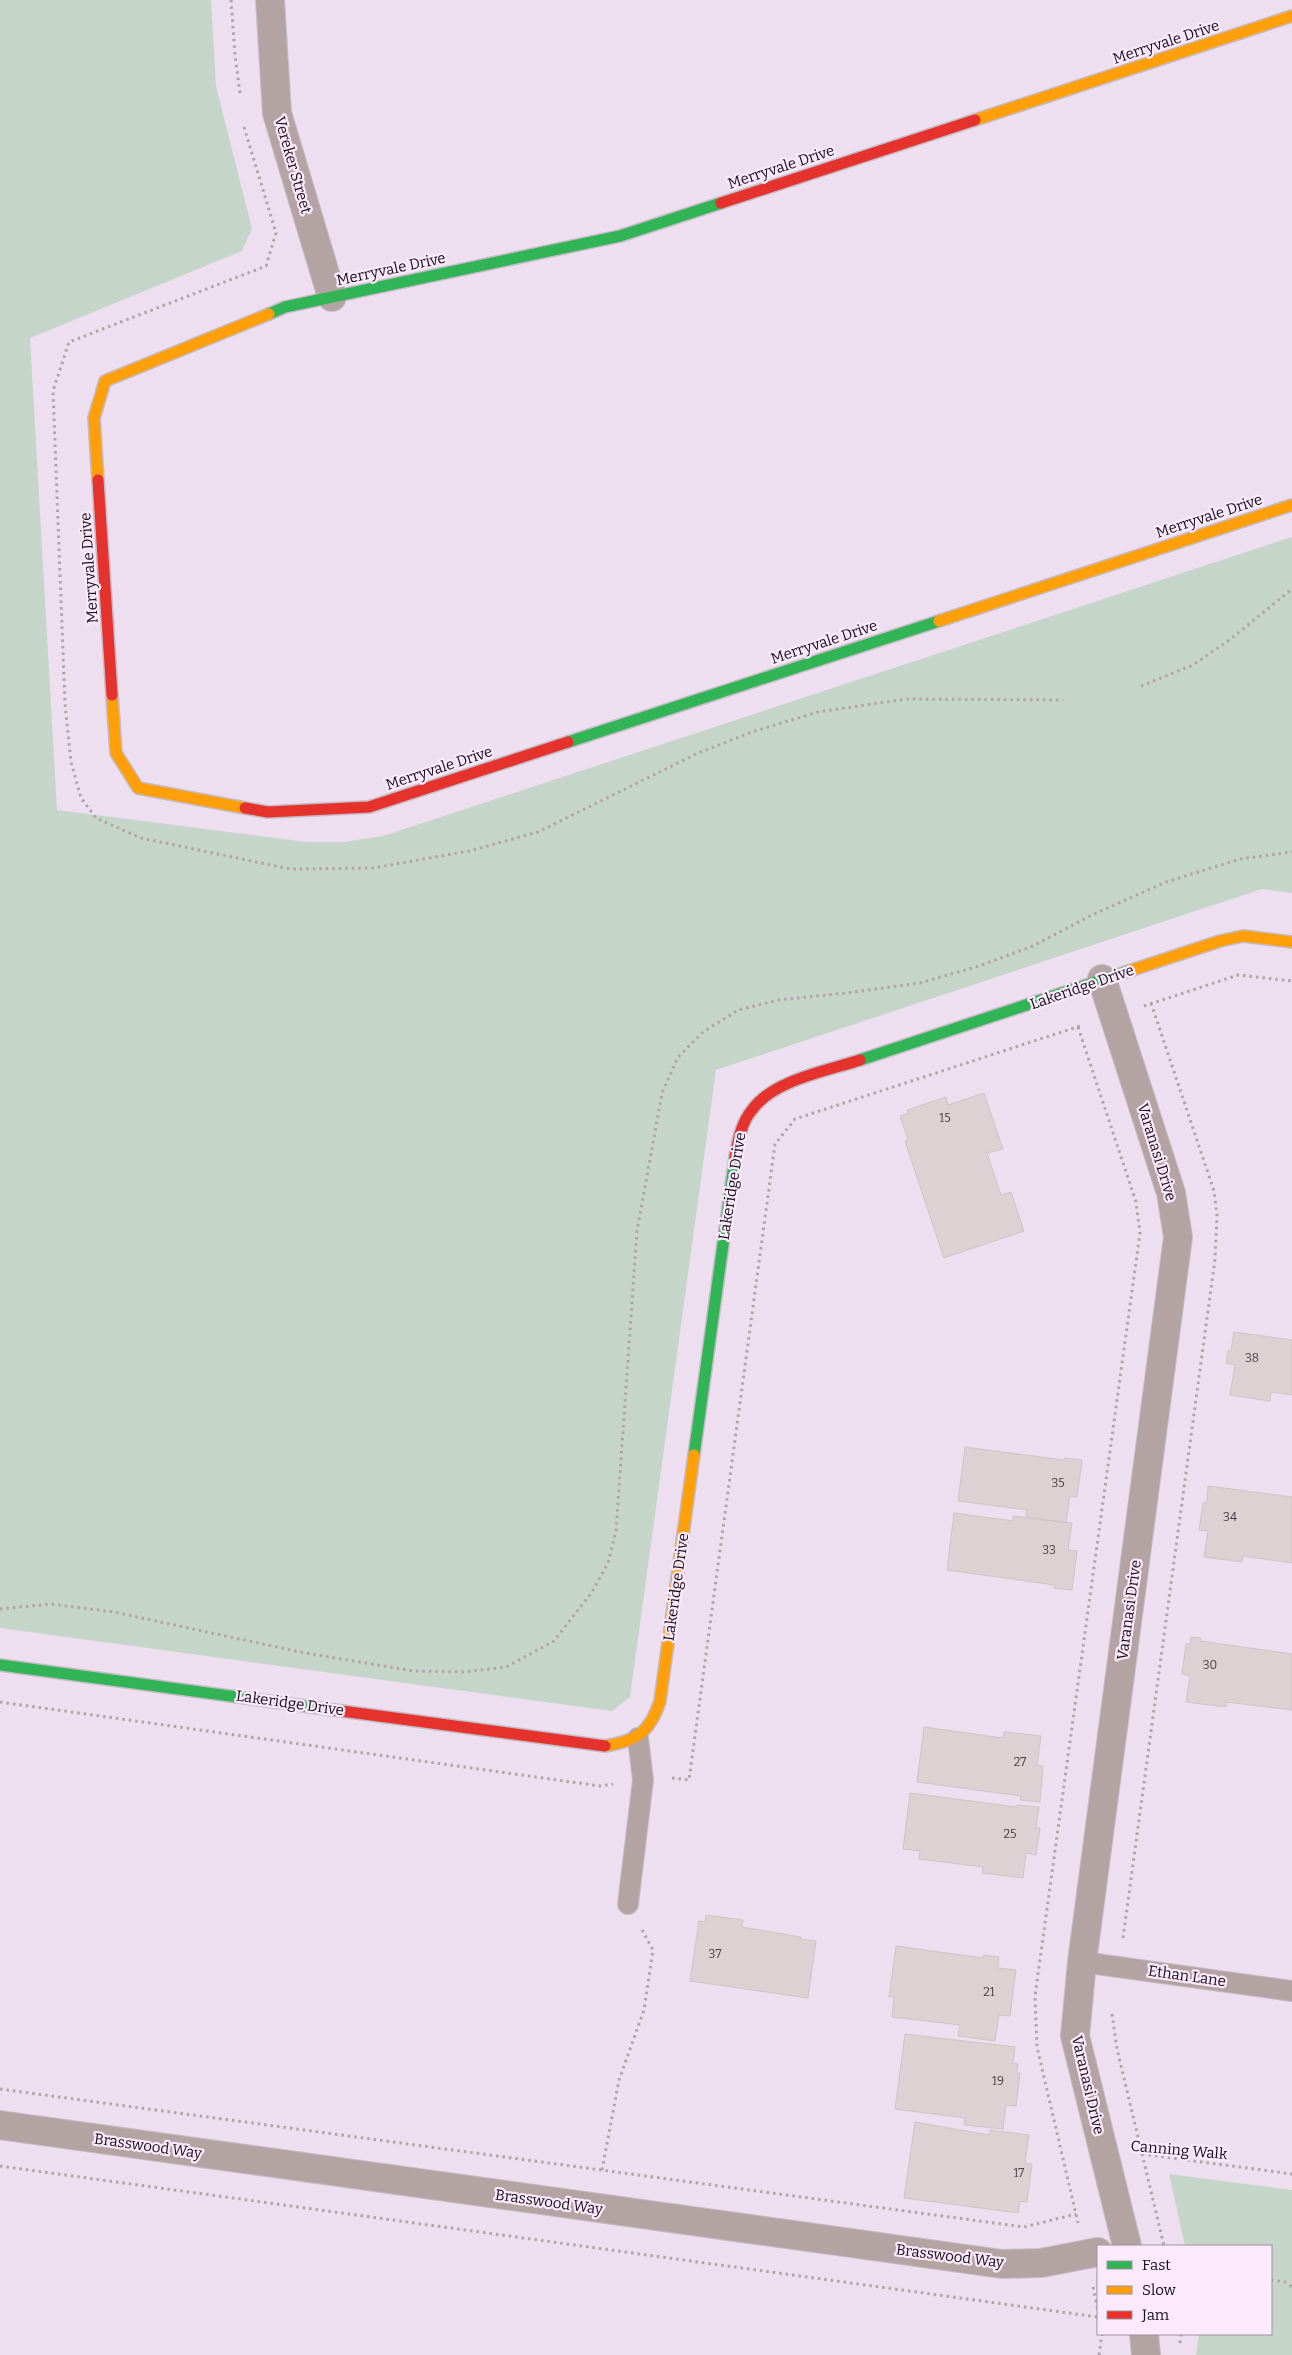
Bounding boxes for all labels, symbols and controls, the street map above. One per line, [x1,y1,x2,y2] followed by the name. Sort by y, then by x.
[1110,16,1222,68] street label: Merryvale Drive
[271,114,316,216] street label: Vereker Street
[725,141,837,193] street label: Merryvale Drive
[335,249,447,289] street label: Merryvale Drive
[1153,490,1265,542] street label: Merryvale Drive
[76,512,102,624] street label: Merryvale Drive
[768,616,880,668] street label: Merryvale Drive
[383,742,495,794] street label: Merryvale Drive
[1028,961,1136,1013] street label: Lakeridge Drive
[1134,1101,1180,1203] street label: Varanasi Drive
[939,1111,951,1125] house number: 15
[715,1131,749,1241] street label: Lakeridge Drive
[1245,1351,1259,1365] house number: 38
[1051,1476,1065,1490] house number: 35
[1223,1510,1237,1524] house number: 34
[660,1532,692,1642] street label: Lakeridge Drive
[1042,1543,1056,1557] house number: 33
[1113,1559,1145,1661] street label: Varanasi Drive
[1203,1658,1217,1672] house number: 30
[235,1687,345,1719] street label: Lakeridge Drive
[1014,1755,1026,1769] house number: 27
[1004,1827,1016,1841] house number: 25
[709,1947,721,1961] house number: 37
[1147,1962,1227,1990] street label: Ethan Lane
[983,1985,995,1999] house number: 21
[1068,2034,1108,2136] street label: Varanasi Drive
[992,2074,1004,2088] house number: 19
[93,2130,203,2162] street label: Brasswood Way
[1130,2137,1229,2163] street label: Canning Walk
[1014,2166,1024,2180] house number: 17
[494,2186,604,2218] street label: Brasswood Way
[895,2240,1005,2272] street label: Brasswood Way
[1097,2245,1272,2335] legend
[1142,2256,1171,2274] text: Fast
[1142,2281,1177,2299] text: Slow
[1141,2306,1170,2324] text: Jam

